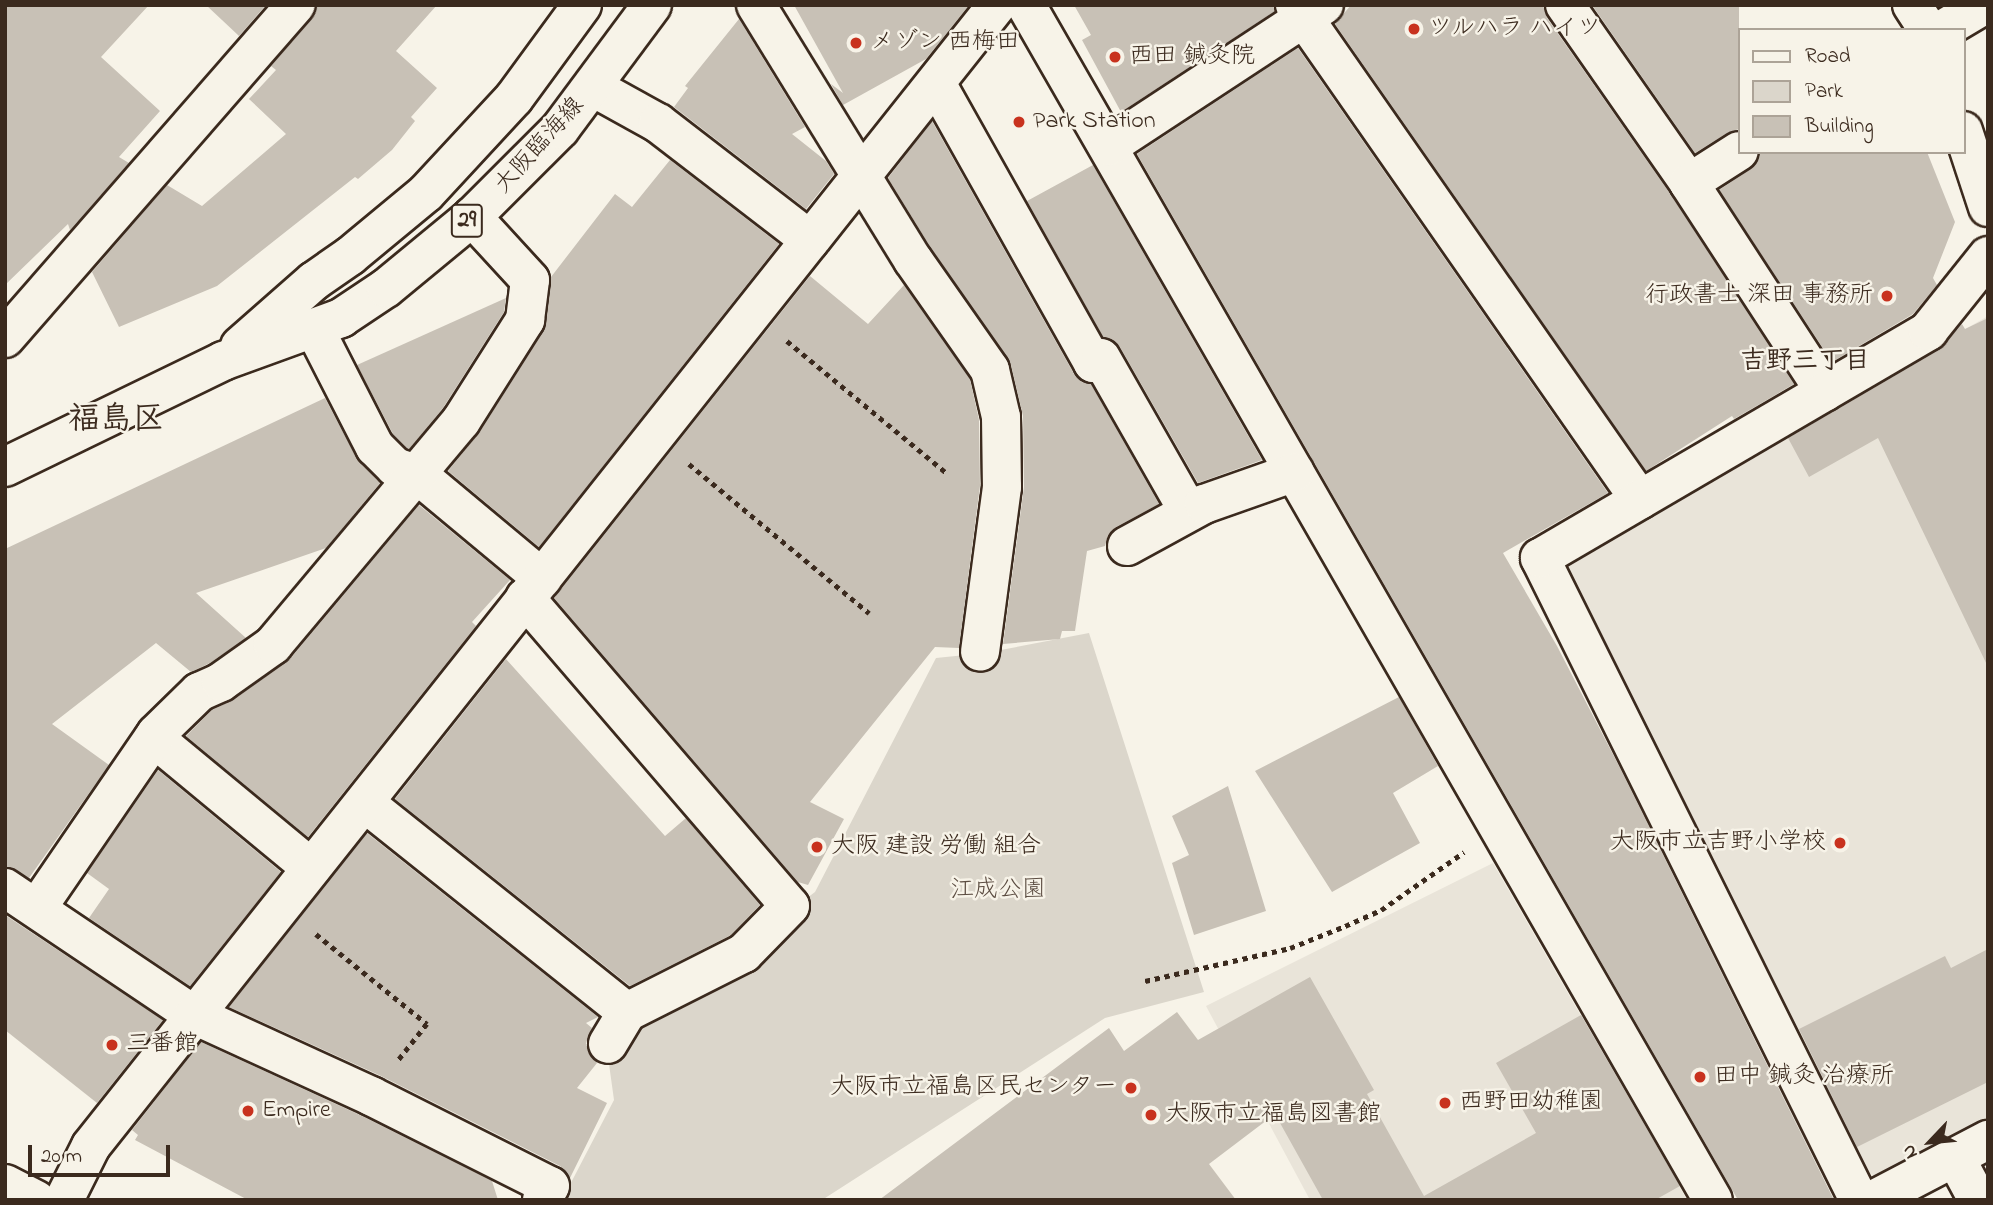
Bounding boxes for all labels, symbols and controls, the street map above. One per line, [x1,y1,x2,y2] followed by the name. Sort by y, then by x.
[1428,15,1602,43] place label: ツルハラ ハイツ
[1406,21,1422,37] marker: ツルハラ ハイツ
[1738,28,1965,154] legend
[870,29,1020,57] place label: メゾン 西梅田
[848,35,864,51] marker: メゾン 西梅田
[1805,42,1851,72] text: Road
[1129,43,1255,71] place label: 西田 鍼灸院
[1107,49,1123,65] marker: 西田 鍼灸院
[1805,77,1843,107] text: Park
[489,92,591,200] street label: 大阪臨海線
[1033,108,1155,136] place label: Park Station
[1805,112,1874,142] text: Building
[1011,114,1027,130] marker: Park Station
[449,202,484,241] road number: 29
[1645,282,1873,310] place label: 行政書士 深田 事務所
[1879,288,1895,304] marker: 行政書士 深田 事務所
[1740,347,1870,379] district label: 吉野三丁目
[68,402,164,440] district label: 福島区
[1610,829,1826,857] place label: 大阪市立吉野小学校
[831,833,1041,861] place label: 大阪 建設 労働 組合
[1832,835,1848,851] marker: 大阪市立吉野小学校
[809,839,825,855] marker: 大阪 建設 労働 組合
[950,877,1046,905] park label: 江成公園
[126,1031,198,1059] place label: 三番館
[104,1037,120,1053] marker: 三番館
[1714,1063,1894,1091] place label: 田中 鍼灸 治療所
[1692,1069,1708,1085] marker: 田中 鍼灸 治療所
[829,1074,1117,1102] place label: 大阪市立福島区民センター
[1123,1080,1139,1096] marker: 大阪市立福島区民センター
[1459,1089,1603,1117] place label: 西野田幼稚園
[1437,1095,1453,1111] marker: 西野田幼稚園
[262,1097,331,1125] place label: Empire
[1165,1101,1381,1129] place label: 大阪市立福島図書館
[240,1103,256,1119] marker: Empire
[1143,1107,1159,1123] marker: 大阪市立福島図書館
[1895,1107,1965,1177] north arrow
[32,1132,173,1176] scale bar
[1896,1140,1926,1163] text: N
[41,1142,82,1172] text: 20 m

